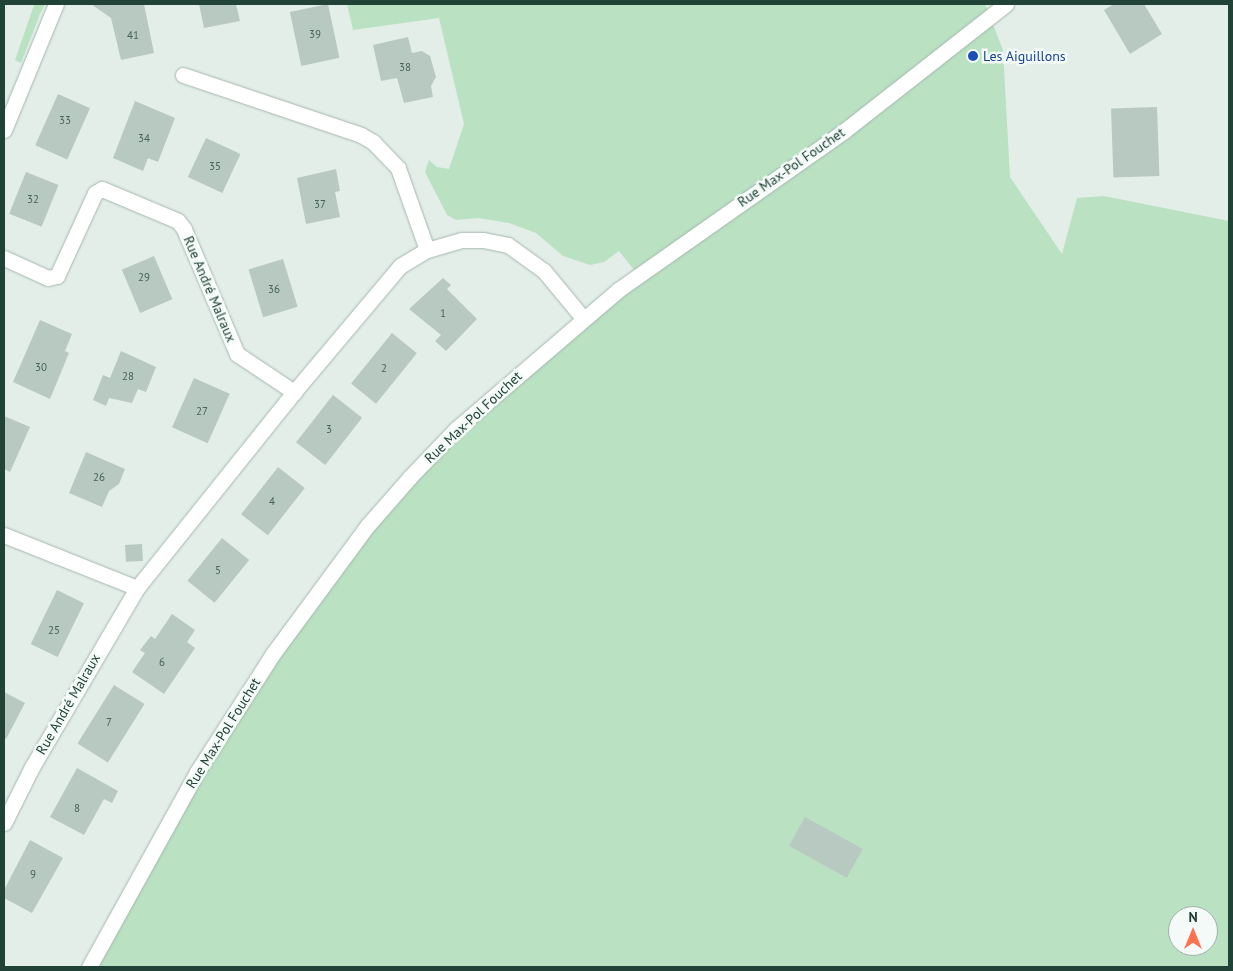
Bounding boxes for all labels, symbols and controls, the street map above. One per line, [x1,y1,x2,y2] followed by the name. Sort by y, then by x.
[309,27,321,41] house number: 39
[127,28,139,42] house number: 41
[983,48,1066,64] place label: Les Aiguillons
[967,50,979,62] marker: Les Aiguillons
[399,60,411,74] house number: 38
[59,113,71,127] house number: 33
[734,124,848,210] street label: Rue Max-Pol Fouchet
[138,131,150,145] house number: 34
[209,159,221,173] house number: 35
[27,192,39,206] house number: 32
[314,197,326,211] house number: 37
[180,233,240,345] street label: Rue André Malraux
[138,270,150,284] house number: 29
[268,282,280,296] house number: 36
[440,306,446,320] house number: 1
[35,360,47,374] house number: 30
[381,361,387,375] house number: 2
[421,368,525,466] street label: Rue Max-Pol Fouchet
[122,369,134,383] house number: 28
[196,404,208,418] house number: 27
[326,422,332,436] house number: 3
[93,470,105,484] house number: 26
[269,494,275,508] house number: 4
[215,563,221,577] house number: 5
[48,623,60,637] house number: 25
[32,650,104,758] street label: Rue André Malraux
[159,655,165,669] house number: 6
[182,675,264,791] street label: Rue Max-Pol Fouchet
[106,715,112,729] house number: 7
[74,801,80,815] house number: 8
[30,867,36,881] house number: 9
[1168,906,1218,956] north arrow
[1188,908,1198,926] text: N

